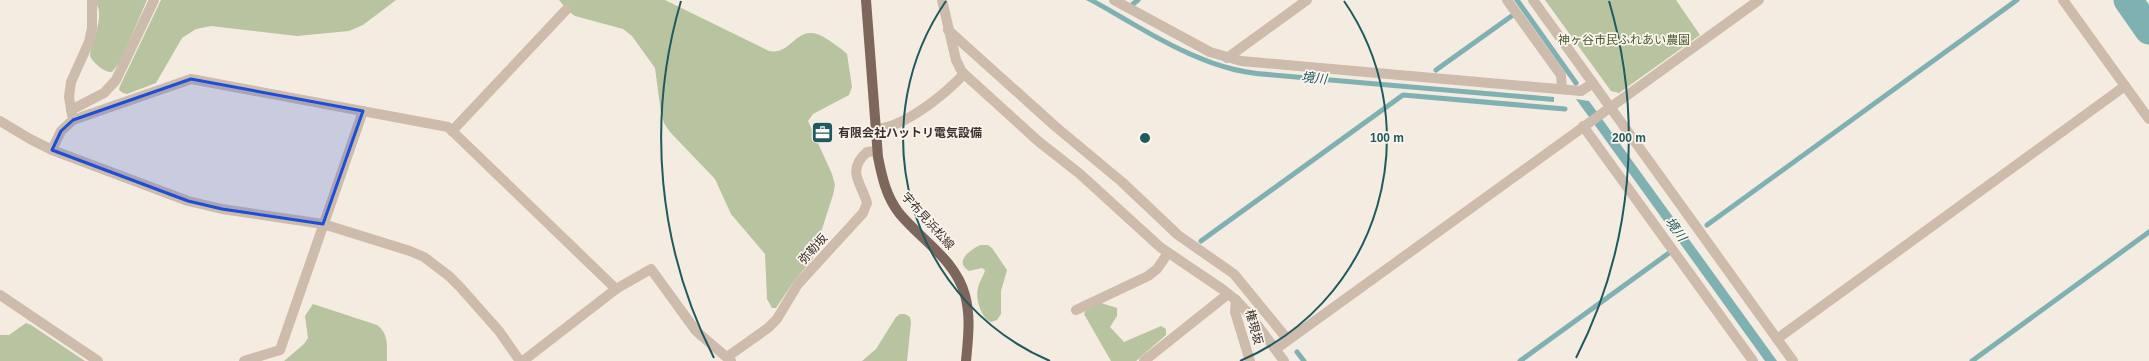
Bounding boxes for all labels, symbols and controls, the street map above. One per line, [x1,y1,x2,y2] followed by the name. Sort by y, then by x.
[1558,33,1690,47] park label: 神ヶ谷市民ふれあい農園
[1300,69,1330,87] water label: 境川
[810,120,836,146] office icon: 有限会社ハットリ電気設備
[838,126,982,140] place label: 有限会社ハットリ電気設備
[1138,131,1152,145] centre of rings
[1370,131,1404,145] text: 100 m
[1612,131,1646,145] text: 200 m
[899,190,957,252] street label: 宇布見浜松線
[1662,214,1691,246] water label: 境川
[796,231,830,267] street label: 弥勒坂
[1243,308,1265,346] street label: 権現坂

